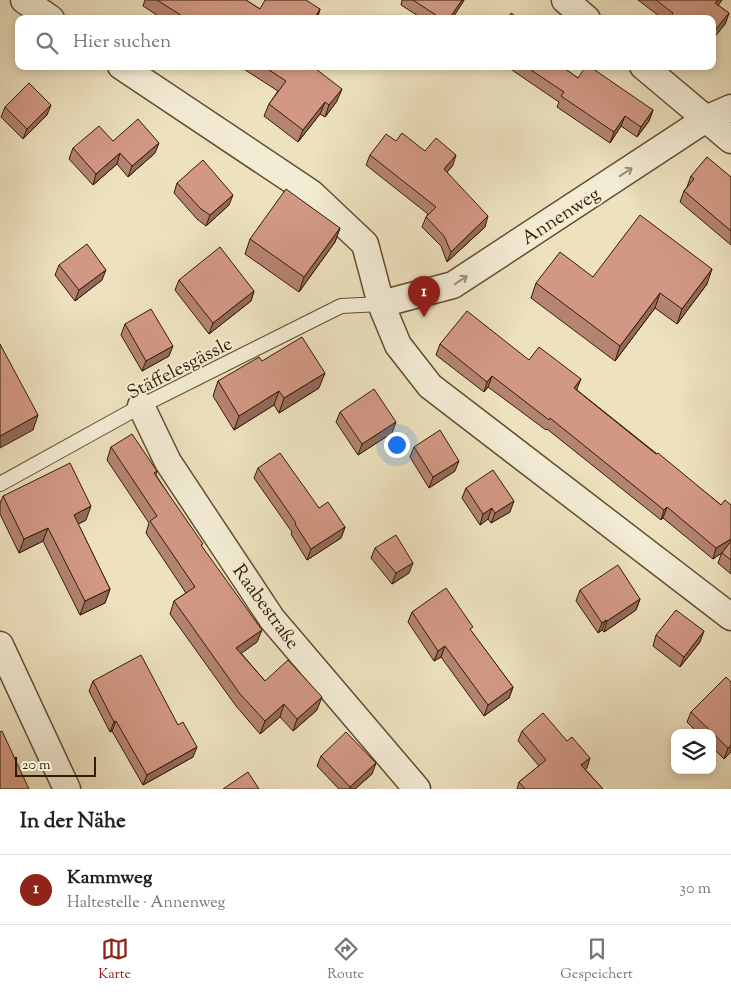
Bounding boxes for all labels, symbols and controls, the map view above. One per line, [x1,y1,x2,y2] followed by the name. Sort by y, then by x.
[15,15,716,70] search box
[33,29,61,57] icon: search
[73,29,171,56] text: Hier suchen
[619,166,633,177] one-way arrow
[517,182,606,253] street label: Annenweg
[454,275,468,285] one-way arrow
[408,276,440,317] pin: 1
[123,331,238,407] street label: Stäffelesgässle
[384,432,410,458] your location
[225,560,305,656] street label: Raabestraße
[671,729,716,774] map controls
[671,729,716,774] button: layers
[15,754,96,777] scale bar
[22,756,51,776] text: 20 m
[20,807,126,837] text: In der Nähe
[67,865,152,892] text: Kammweg
[33,878,39,901] text: 1
[680,878,711,901] text: 30 m
[67,892,225,915] text: Haltestelle · Annenweg
[98,935,131,985] tab: Karte
[327,935,364,985] tab: Route
[560,935,633,985] tab: Gespeichert

